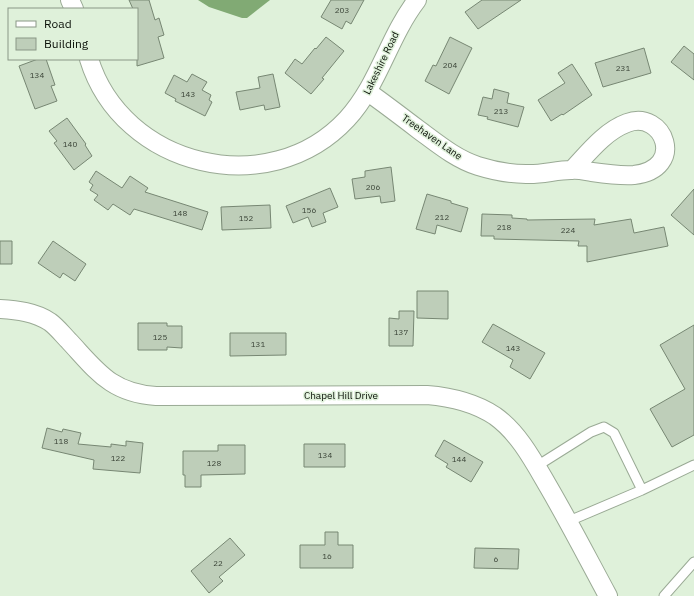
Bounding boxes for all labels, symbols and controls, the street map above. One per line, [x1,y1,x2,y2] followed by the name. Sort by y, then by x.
[335,5,349,15] house number: 203
[8,8,138,60] legend
[44,16,72,31] text: Road
[360,29,402,97] street label: Lakeshire Road
[44,36,89,51] text: Building
[443,60,457,70] house number: 204
[616,63,630,73] house number: 231
[30,70,44,80] house number: 134
[181,89,195,99] house number: 143
[494,106,508,116] house number: 213
[399,111,465,163] street label: Treehaven Lane
[63,139,77,149] house number: 140
[366,182,380,192] house number: 206
[302,205,316,215] house number: 156
[173,208,187,218] house number: 148
[435,212,449,222] house number: 212
[239,213,253,223] house number: 152
[497,222,511,232] house number: 218
[561,225,575,235] house number: 224
[394,327,408,337] house number: 137
[153,332,167,342] house number: 125
[251,339,265,349] house number: 131
[506,343,520,353] house number: 143
[304,389,379,402] street label: Chapel Hill Drive
[54,436,68,446] house number: 118
[318,450,332,460] house number: 134
[111,453,125,463] house number: 122
[452,454,466,464] house number: 144
[207,458,221,468] house number: 128
[322,551,332,561] house number: 16
[494,554,499,564] house number: 6
[213,558,223,568] house number: 22

